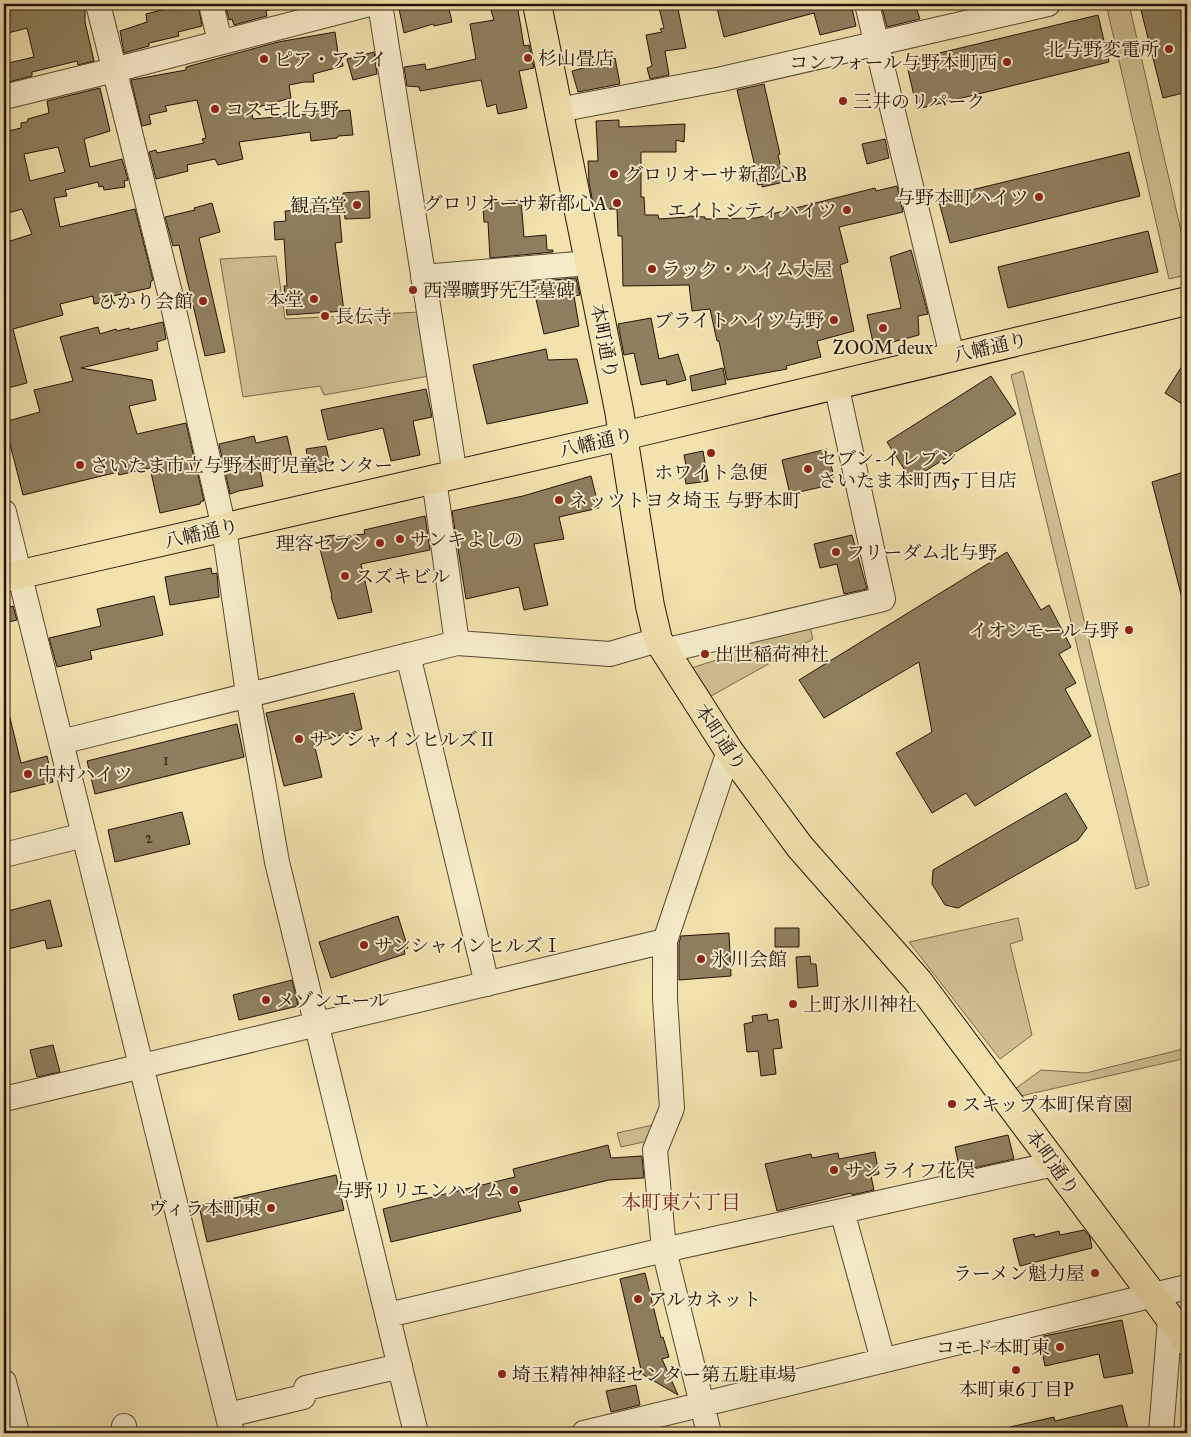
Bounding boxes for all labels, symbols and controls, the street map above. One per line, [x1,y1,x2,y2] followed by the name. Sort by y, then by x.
[1045,38,1159,61] place label: 北与野変電所
[1163,43,1175,55] marker: 北与野変電所
[538,47,614,70] place label: 杉山畳店
[274,48,387,71] place label: ピア・アライ
[789,51,997,74] place label: コンフォール与野本町西
[522,52,534,64] marker: 杉山畳店
[258,53,270,65] marker: ピア・アライ
[1001,56,1013,68] marker: コンフォール与野本町西
[853,90,985,113] place label: 三井のリパーク
[837,95,849,107] marker: 三井のリパーク
[225,98,339,121] place label: コスモ北与野
[209,103,221,115] marker: コスモ北与野
[624,163,807,186] place label: グロリオーサ新都心B
[608,168,620,180] marker: グロリオーサ新都心B
[896,186,1029,209] place label: 与野本町ハイツ
[1033,191,1045,203] marker: 与野本町ハイツ
[423,192,607,215] place label: グロリオーサ新都心A
[290,194,347,217] place label: 観音堂
[611,197,623,209] marker: グロリオーサ新都心A
[351,199,363,211] marker: 観音堂
[668,199,837,222] place label: エイトシティハイツ
[841,204,853,216] marker: エイトシティハイツ
[662,258,833,281] place label: ラック・ハイム大屋
[646,263,658,275] marker: ラック・ハイム大屋
[423,279,575,302] place label: 西澤曠野先生墓碑
[407,284,419,296] marker: 西澤曠野先生墓碑
[266,288,304,311] place label: 本堂
[98,290,193,313] place label: ひかり会館
[308,293,320,305] marker: 本堂
[197,295,209,307] marker: ひかり会館
[586,302,623,381] street label: 本町通り
[335,305,392,328] place label: 長伝寺
[654,309,824,332] place label: ブライトハイツ与野
[319,310,331,322] marker: 長伝寺
[828,314,840,326] marker: ブライトハイツ与野
[877,322,889,334] marker: ZOOM deux
[950,328,1030,367] street label: 八幡通り
[833,336,934,359] place label: ZOOM deux
[556,423,636,462] street label: 八幡通り
[705,447,717,459] marker: ホワイト急便
[818,447,1017,492] place label: セブン-イレブン さいたま本町西5丁目店
[90,454,393,477] place label: さいたま市立与野本町児童センター
[74,459,86,471] marker: さいたま市立与野本町児童センター
[654,461,768,484] place label: ホワイト急便
[802,463,814,475] marker: セブン-イレブン さいたま本町西5丁目店
[569,489,801,512] place label: ネッツトヨタ埼玉 与野本町
[553,494,565,506] marker: ネッツトヨタ埼玉 与野本町
[161,514,241,553] street label: 八幡通り
[410,528,523,551] place label: サンキよしの
[276,532,370,555] place label: 理容セブン
[394,533,406,545] marker: サンキよしの
[374,537,386,549] marker: 理容セブン
[846,541,997,564] place label: フリーダム北与野
[830,546,842,558] marker: フリーダム北与野
[355,565,450,588] place label: スズキビル
[339,570,351,582] marker: スズキビル
[969,619,1119,642] place label: イオンモール与野
[1123,624,1135,636] marker: イオンモール与野
[715,643,829,666] place label: 出世稲荷神社
[699,648,711,660] marker: 出世稲荷神社
[690,699,751,775] street label: 本町通り
[309,728,497,751] place label: サンシャインヒルズⅡ
[293,733,305,745] marker: サンシャインヒルズⅡ
[163,750,169,769] house number: 1
[38,763,133,786] place label: 中村ハイツ
[22,768,34,780] marker: 中村ハイツ
[145,828,153,847] house number: 2
[374,934,562,957] place label: サンシャインヒルズⅠ
[358,939,370,951] marker: サンシャインヒルズⅠ
[711,948,787,971] place label: 氷川会館
[695,953,707,965] marker: 氷川会館
[276,989,389,1012] place label: メゾンエール
[803,993,917,1016] place label: 上町氷川神社
[260,994,272,1006] marker: メゾンエール
[787,998,799,1010] marker: 上町氷川神社
[962,1093,1133,1116] place label: スキップ本町保育園
[946,1098,958,1110] marker: スキップ本町保育園
[1021,1125,1084,1200] street label: 本町通り
[844,1159,975,1182] place label: サンライフ花俣
[828,1164,840,1176] marker: サンライフ花俣
[335,1179,504,1202] place label: 与野リリエンハイム
[508,1184,520,1196] marker: 与野リリエンハイム
[621,1190,741,1214] district label: 本町東六丁目
[148,1197,261,1220] place label: ヴィラ本町東
[265,1202,277,1214] marker: ヴィラ本町東
[953,1262,1085,1285] place label: ラーメン魁力屋
[1089,1267,1101,1279] marker: ラーメン魁力屋
[648,1288,761,1311] place label: アルカネット
[632,1293,644,1305] marker: アルカネット
[936,1336,1050,1359] place label: コモド本町東
[1054,1341,1066,1353] marker: コモド本町東
[512,1363,796,1386] place label: 埼玉精神神経センター第五駐車場
[1010,1364,1022,1376] marker: 本町東6丁目P
[496,1368,508,1380] marker: 埼玉精神神経センター第五駐車場
[958,1378,1074,1401] place label: 本町東6丁目P

